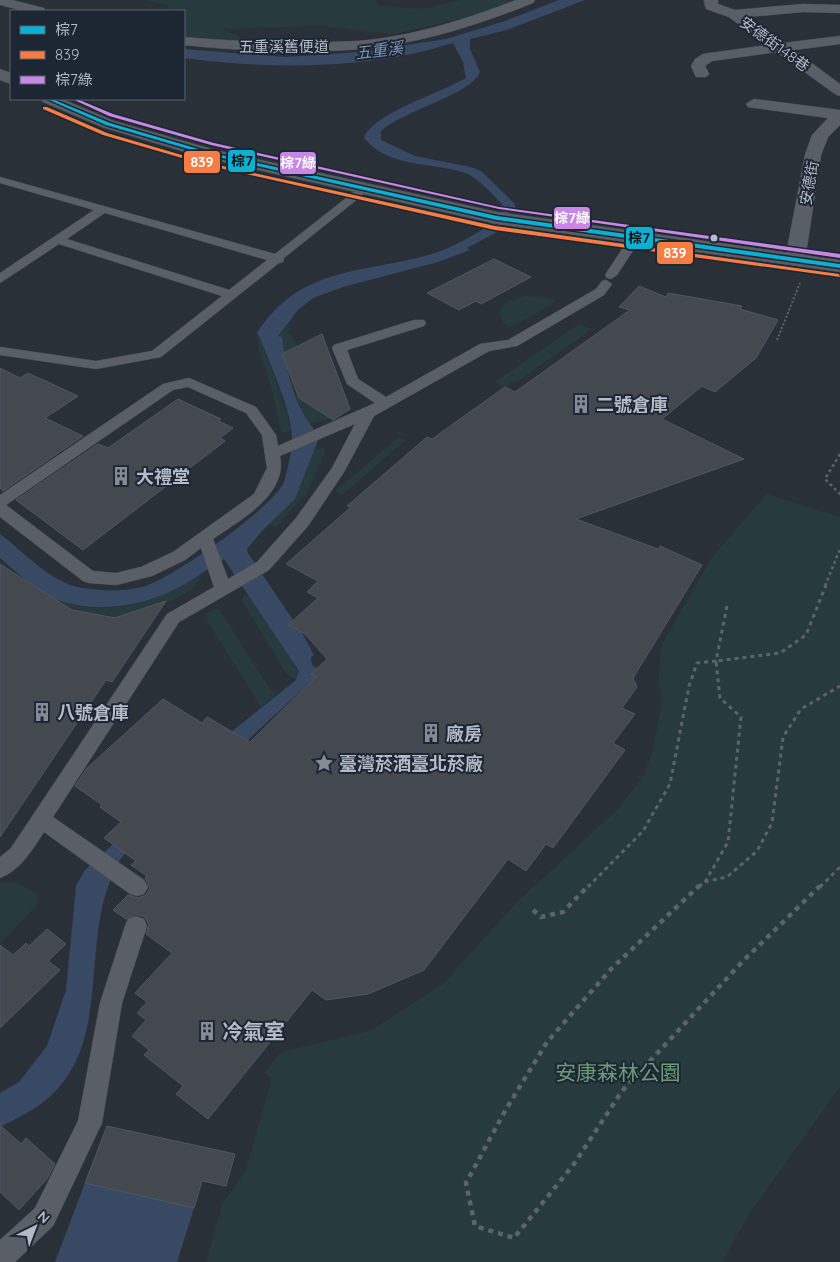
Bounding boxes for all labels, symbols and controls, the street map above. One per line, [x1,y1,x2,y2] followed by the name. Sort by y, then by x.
[10,10,185,100] legend
[737,12,813,76] street label: 安德街148巷
[55,20,78,39] text: 棕7
[239,37,329,56] street label: 五重溪舊便道
[354,37,406,63] water label: 五重溪
[55,45,79,64] text: 839
[55,70,93,89] text: 棕7綠
[227,149,256,173] line badge: 棕7
[183,150,221,174] line badge: 839
[279,151,317,175] line badge: 棕7綠
[231,152,253,170] text: 棕7
[190,153,214,171] text: 839
[280,154,316,172] text: 棕7綠
[796,159,822,207] street label: 安德街
[553,206,591,230] line badge: 棕7綠
[554,209,590,227] text: 棕7綠
[625,226,654,250] line badge: 棕7
[628,229,650,247] text: 棕7
[709,233,719,243] unlabelled marker
[656,241,694,265] line badge: 839
[663,244,687,262] text: 839
[570,393,592,415] building icon: 二號倉庫
[596,393,668,416] place label: 二號倉庫
[110,465,132,487] building icon: 大禮堂
[136,465,190,488] place label: 大禮堂
[31,701,53,723] building icon: 八號倉庫
[57,701,129,724] place label: 八號倉庫
[420,722,442,744] building icon: 廠房
[446,722,482,745] place label: 廠房
[313,752,335,774] place icon: 臺灣菸酒臺北菸廠
[339,752,483,775] place label: 臺灣菸酒臺北菸廠
[222,1018,285,1044] place label: 冷氣室
[196,1020,218,1042] building icon: 冷氣室
[555,1059,681,1085] park label: 安康森林公園
[10,1202,60,1252] north arrow
[34,1207,54,1227] text: N

